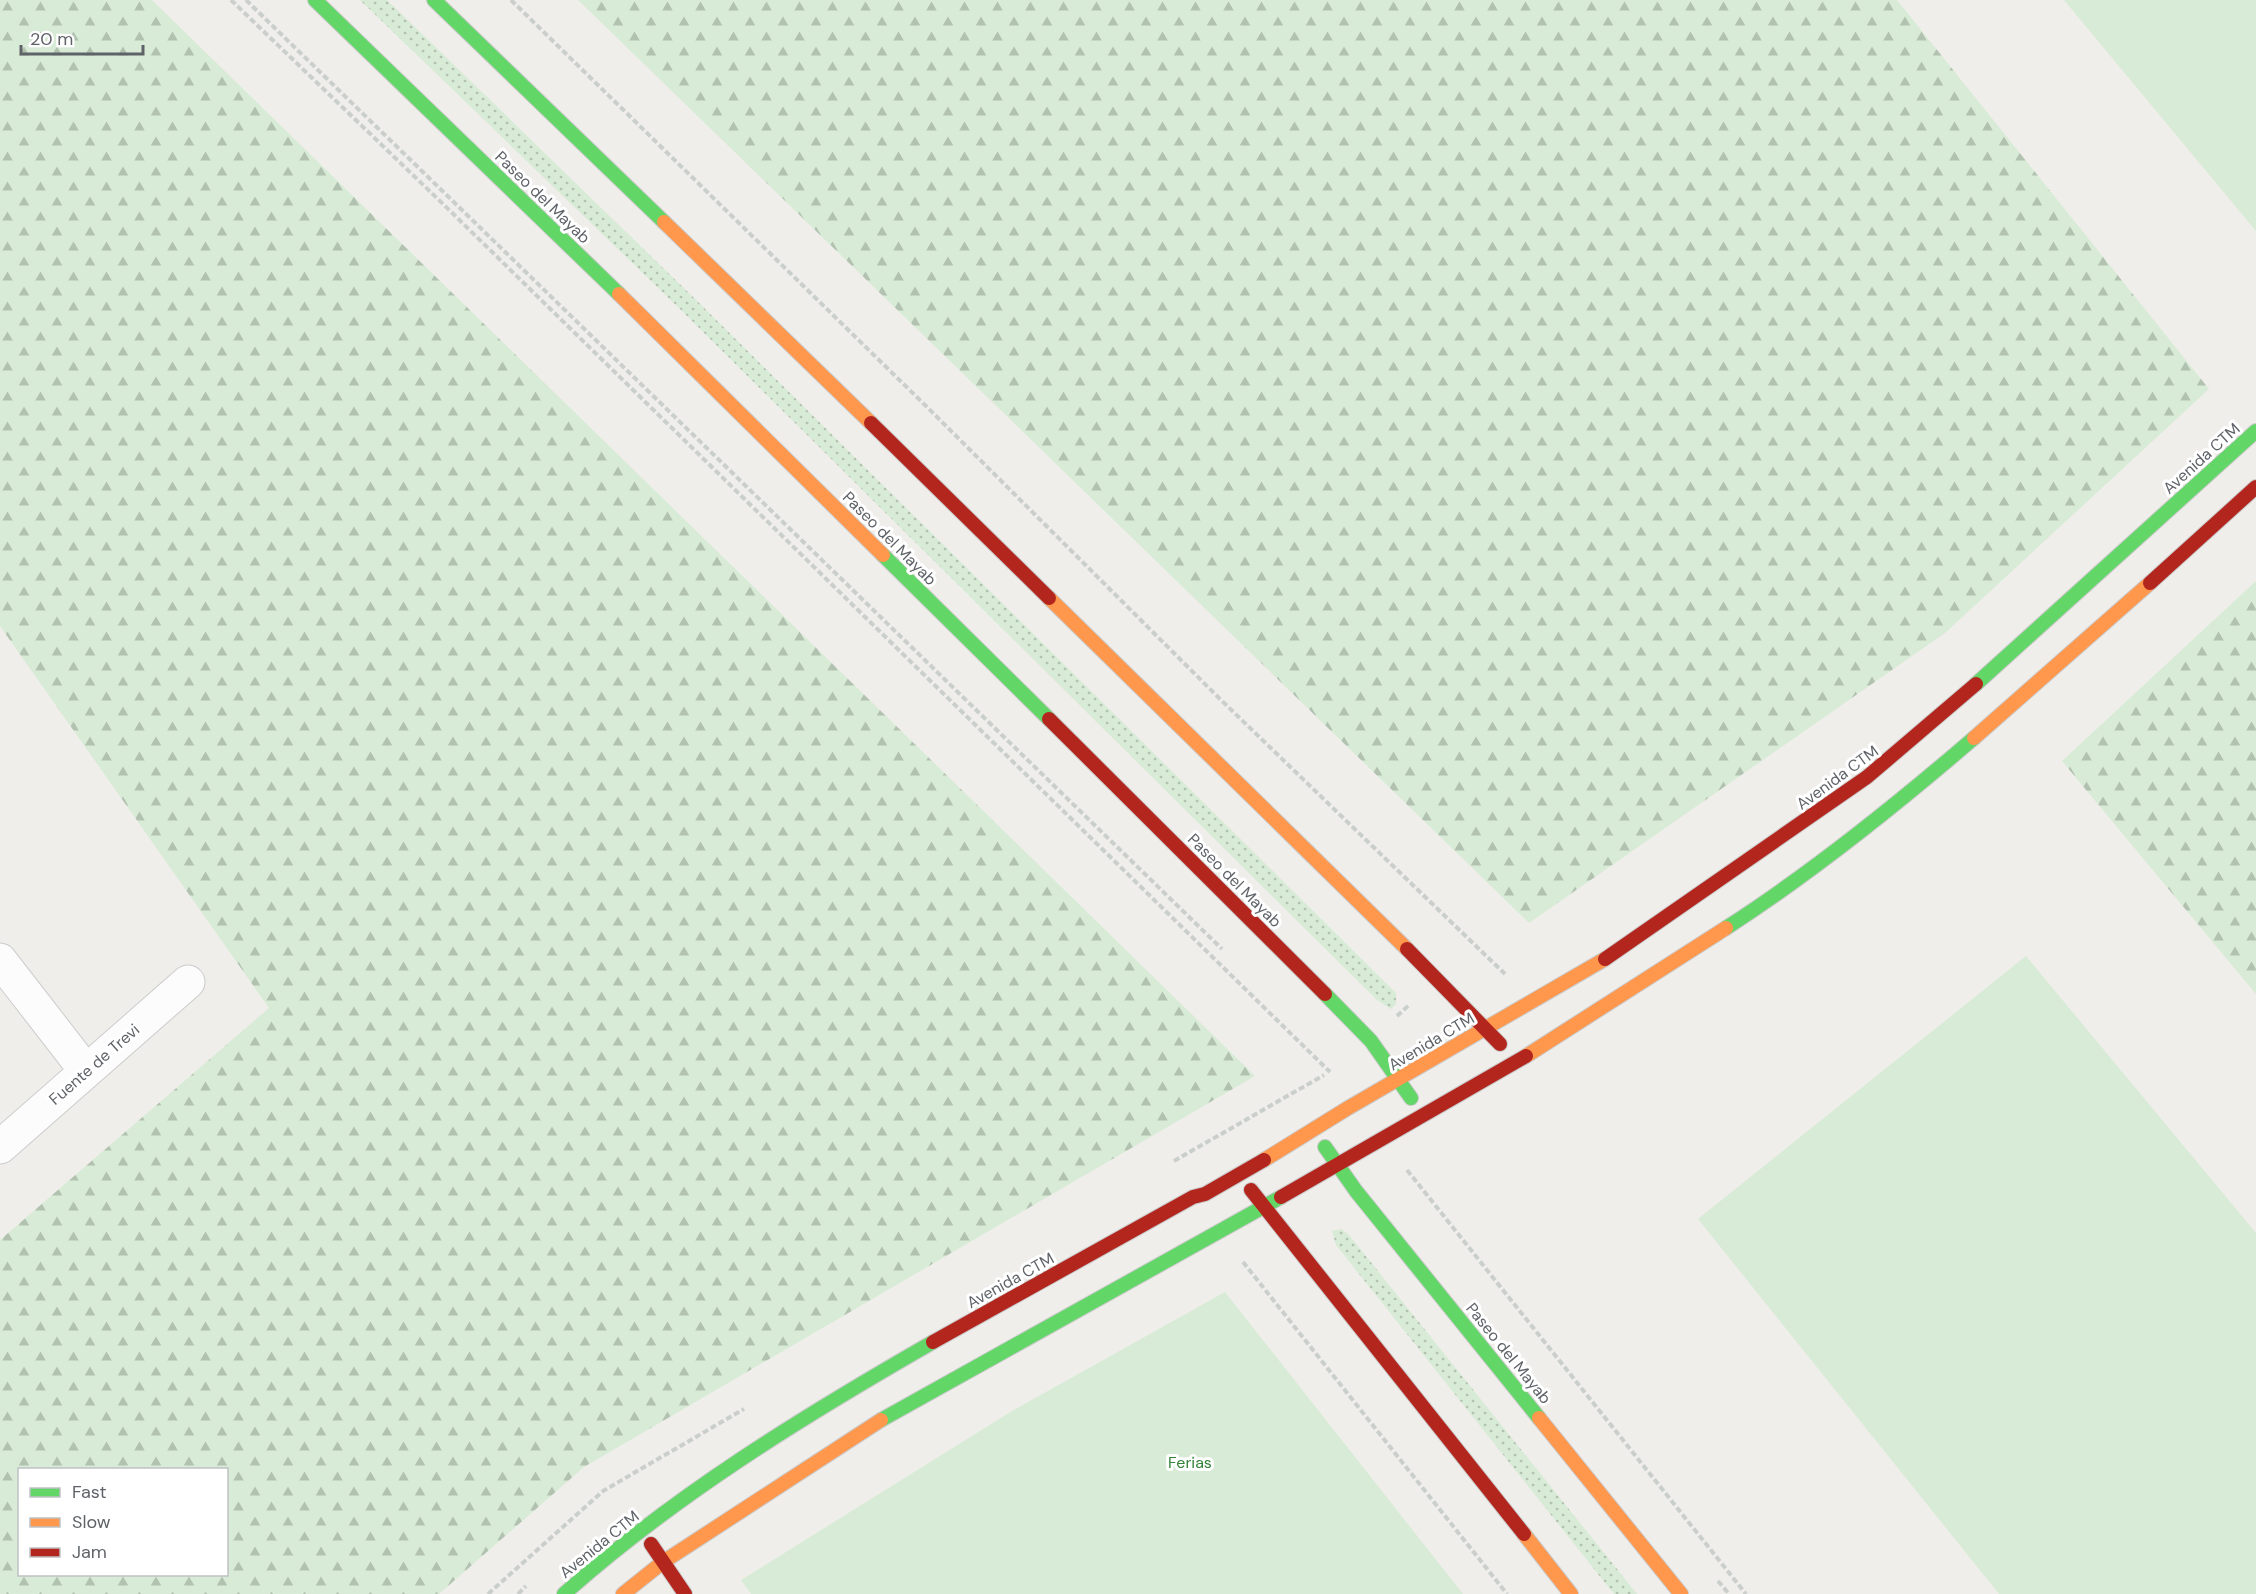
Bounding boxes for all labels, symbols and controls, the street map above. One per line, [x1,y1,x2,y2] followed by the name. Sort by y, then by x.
[21,18,142,56] scale bar
[30,27,73,51] text: 20 m
[491,147,595,248] street label: Paseo del Mayab
[2158,418,2244,498] street label: Avenida CTM
[838,487,941,590] street label: Paseo del Mayab
[1792,741,1883,814] street label: Avenida CTM
[1183,829,1286,932] street label: Paseo del Mayab
[1384,1008,1478,1075] street label: Avenida CTM
[45,1019,144,1110] street label: Fuente de Trevi
[963,1248,1058,1313] street label: Avenida CTM
[1461,1298,1556,1408] street label: Paseo del Mayab
[1168,1452,1212,1473] park label: Ferias
[18,1468,228,1576] legend
[72,1480,107,1504] text: Fast
[555,1506,643,1583] street label: Avenida CTM
[72,1510,111,1534] text: Slow
[72,1540,107,1564] text: Jam

